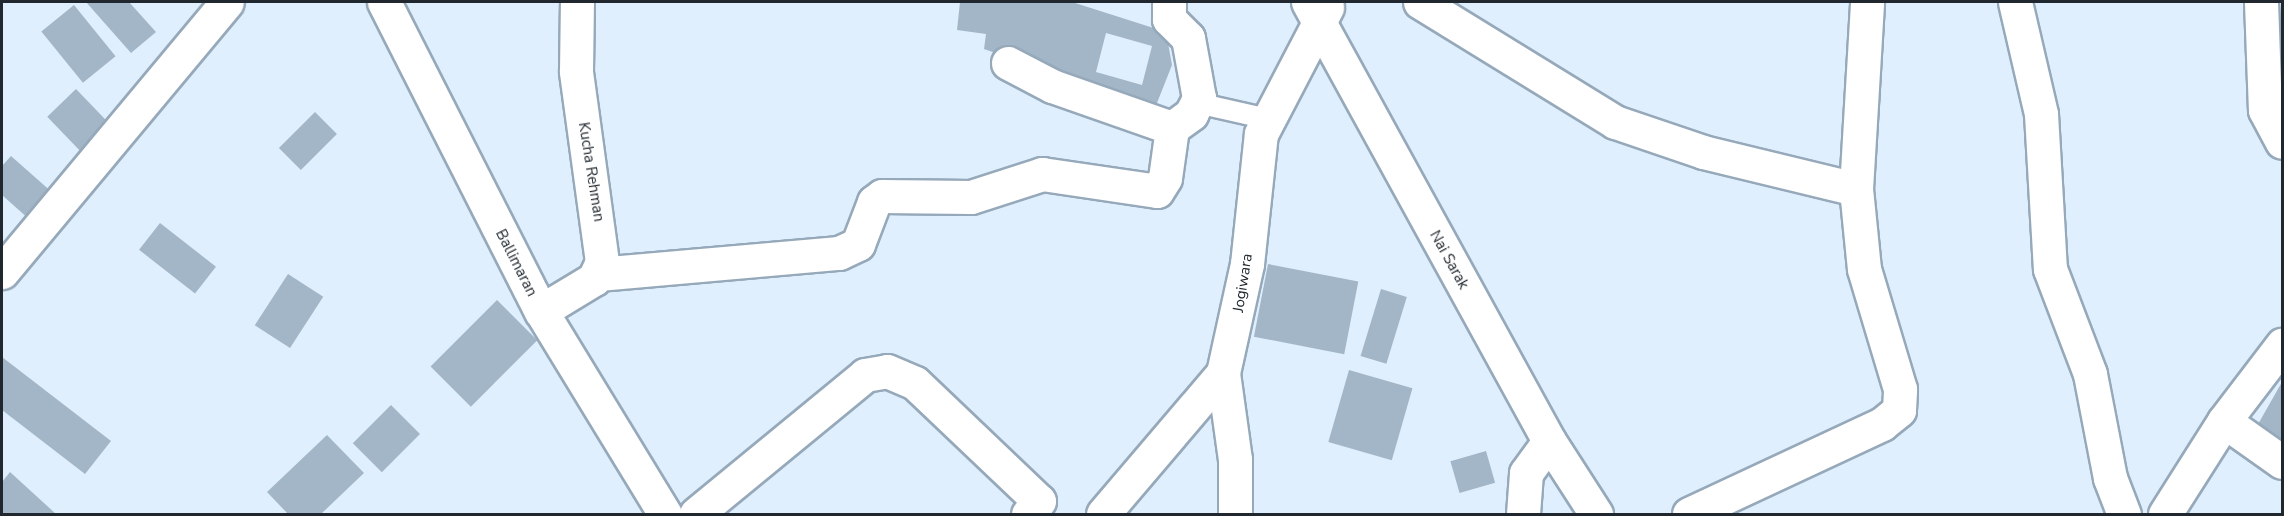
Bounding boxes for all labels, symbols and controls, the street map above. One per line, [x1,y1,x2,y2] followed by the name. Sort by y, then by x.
[574,121,608,223] street label: Kucha Rehman
[491,226,541,300] street label: Ballimaran
[1426,228,1472,292] street label: Nai Sarak
[1229,252,1257,314] street label: Jogiwara

